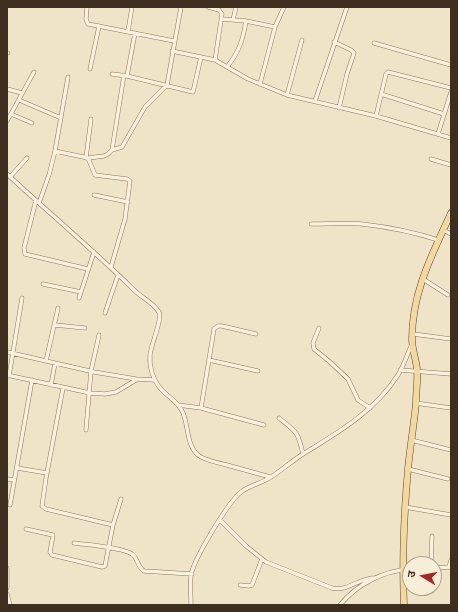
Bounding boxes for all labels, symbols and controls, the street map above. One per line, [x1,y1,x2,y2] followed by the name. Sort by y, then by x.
[402,556,442,596] north arrow
[405,570,418,578] text: उ

